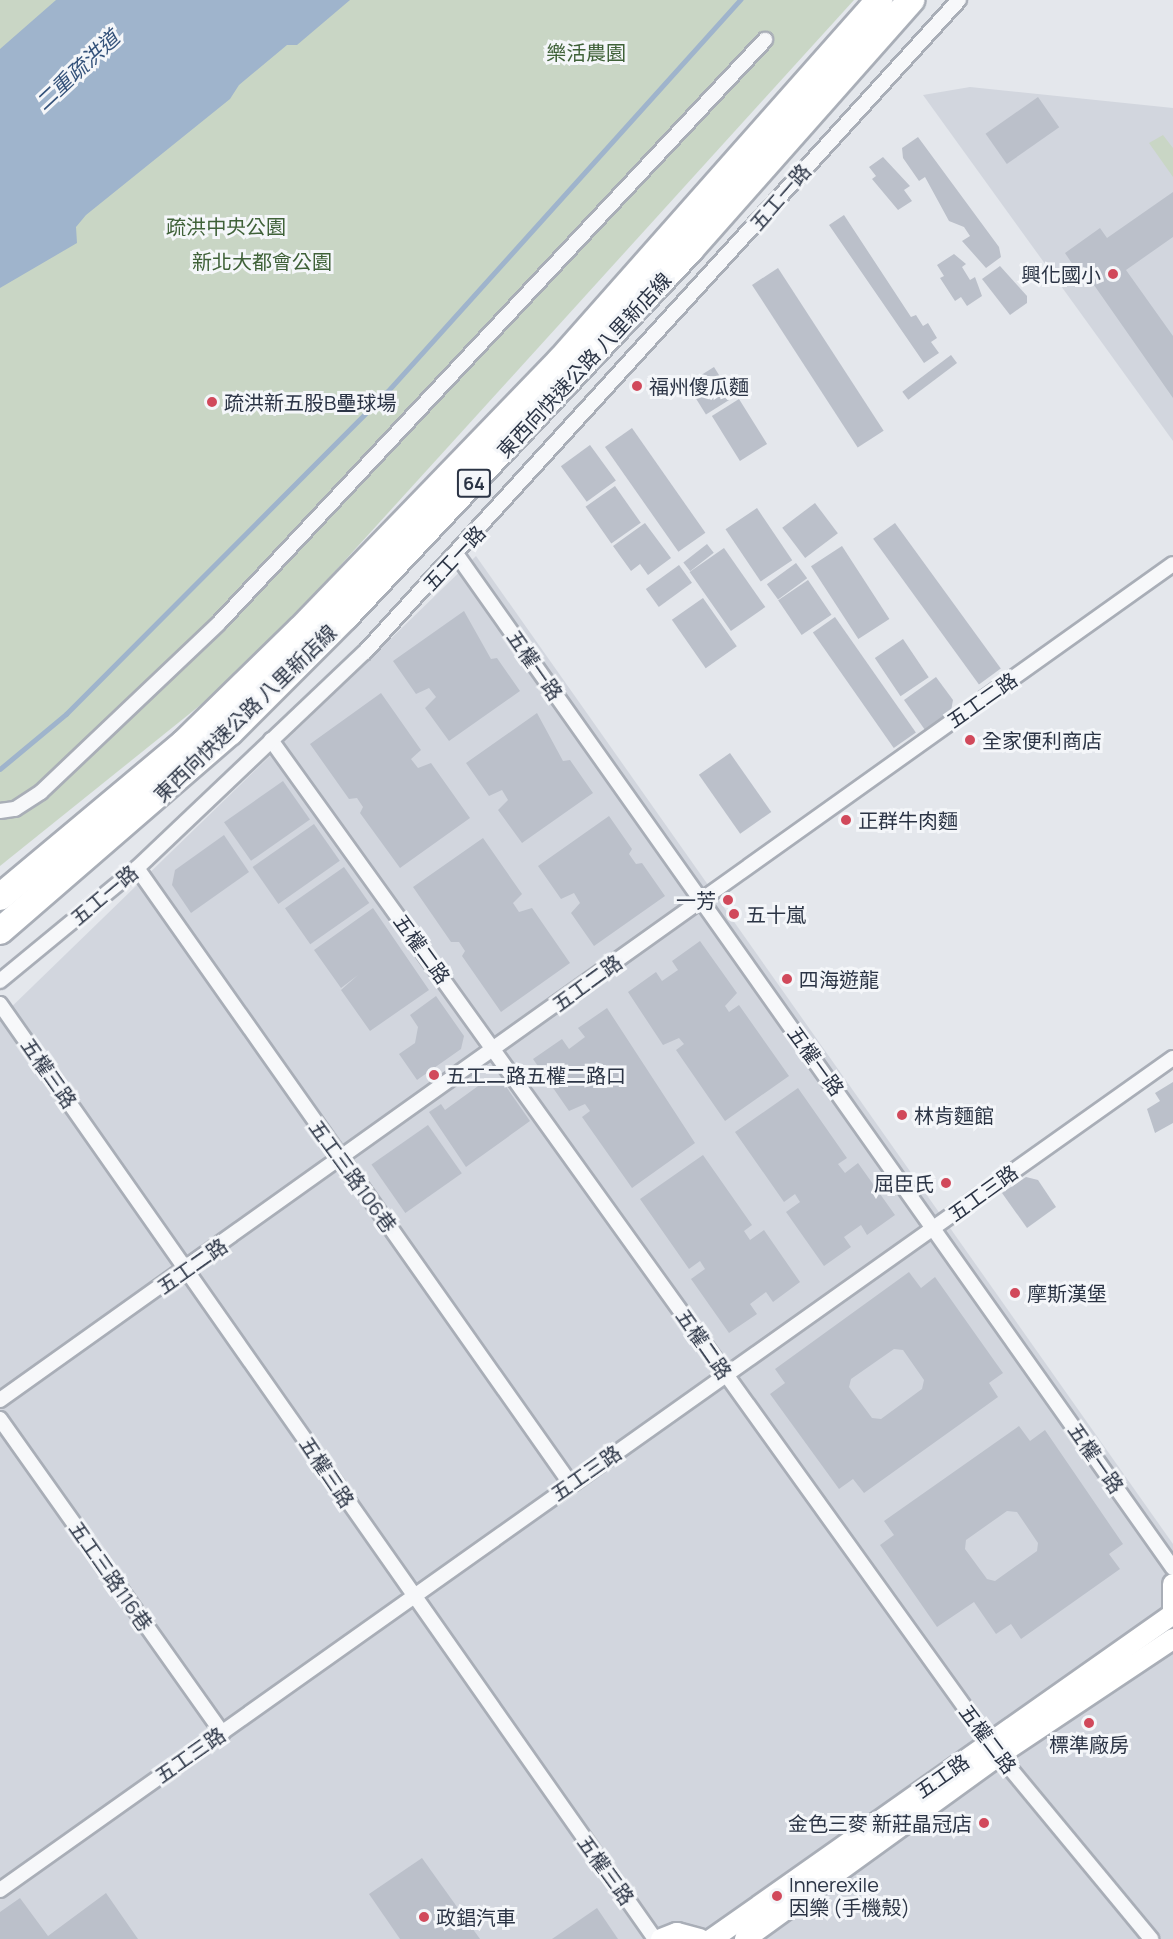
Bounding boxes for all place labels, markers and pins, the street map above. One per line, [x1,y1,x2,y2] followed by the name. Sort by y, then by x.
[1021,262,1101,286] place label: 興化國小
[1106,267,1120,281] marker: 興化國小
[649,374,749,398] place label: 福州傻瓜麵
[630,379,644,393] marker: 福州傻瓜麵
[224,390,396,414] place label: 疏洪新五股B壘球場
[205,395,219,409] marker: 疏洪新五股B壘球場
[982,728,1102,752] place label: 全家便利商店
[963,733,977,747] marker: 全家便利商店
[858,808,958,832] place label: 正群牛肉麵
[839,813,853,827] marker: 正群牛肉麵
[676,888,716,912] place label: 一芳
[721,893,735,907] marker: 一芳
[746,902,806,926] place label: 五十嵐
[727,907,741,921] marker: 五十嵐
[799,967,879,991] place label: 四海遊龍
[780,972,794,986] marker: 四海遊龍
[446,1063,626,1087] place label: 五工二路五權二路口
[427,1068,441,1082] marker: 五工二路五權二路口
[914,1103,994,1127] place label: 林肯麵館
[895,1108,909,1122] marker: 林肯麵館
[874,1171,934,1195] place label: 屈臣氏
[939,1176,953,1190] marker: 屈臣氏
[1027,1281,1107,1305] place label: 摩斯漢堡
[1008,1286,1022,1300] marker: 摩斯漢堡
[1082,1716,1096,1730] marker: 標準廠房
[1049,1732,1129,1756] place label: 標準廠房
[788,1811,972,1835] place label: 金色三麥 新莊晶冠店
[977,1816,991,1830] marker: 金色三麥 新莊晶冠店
[789,1872,910,1919] place label: Innerexile 因樂 (手機殼)
[770,1889,784,1903] marker: Innerexile 因樂 (手機殼)
[436,1905,516,1929] place label: 政錩汽車
[417,1910,431,1924] marker: 政錩汽車

